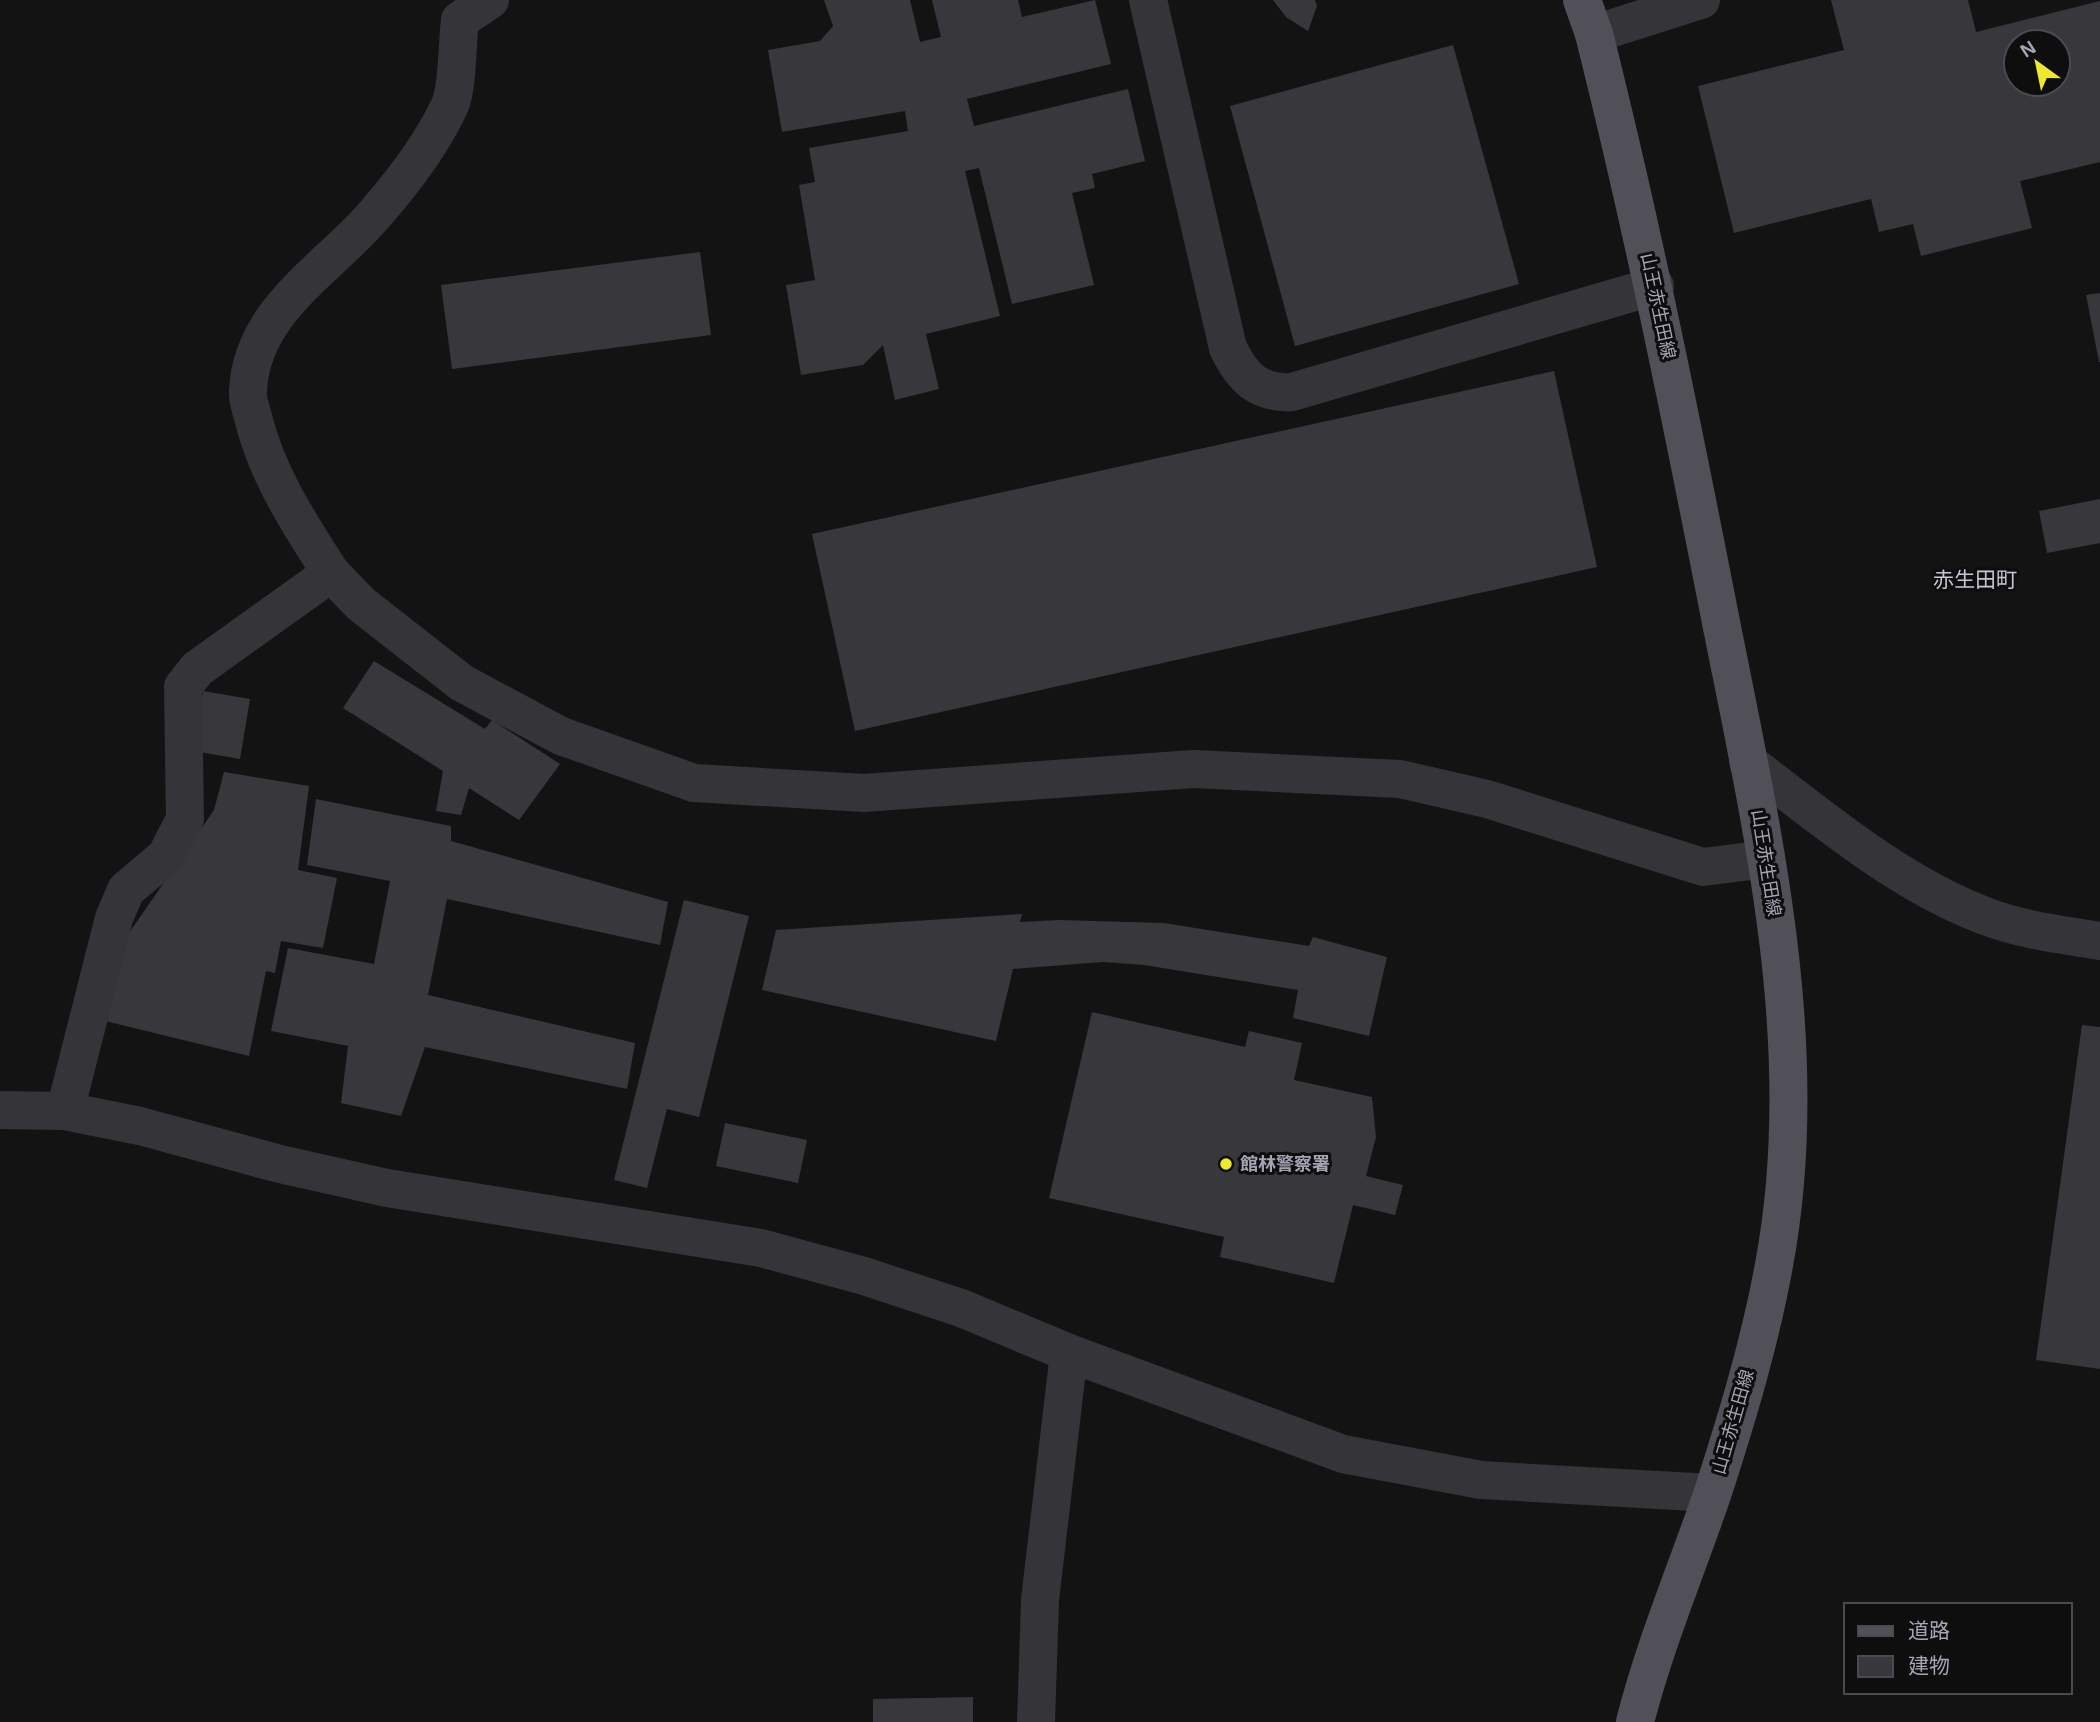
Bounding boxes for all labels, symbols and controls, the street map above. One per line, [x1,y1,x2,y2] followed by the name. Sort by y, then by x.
[2002,28,2072,98] north arrow
[2017,37,2039,62] text: N
[1637,251,1679,361] street label: 山王赤生田線
[1933,568,2017,591] district label: 赤生田町
[1748,808,1784,918] street label: 山王赤生田線
[1240,1154,1330,1174] place label: 館林警察署
[1218,1156,1234,1172] marker: 館林警察署
[1709,1367,1757,1477] street label: 山王赤生田線
[1844,1603,2072,1694] legend
[1908,1619,1950,1642] text: 道路
[1908,1654,1950,1677] text: 建物

